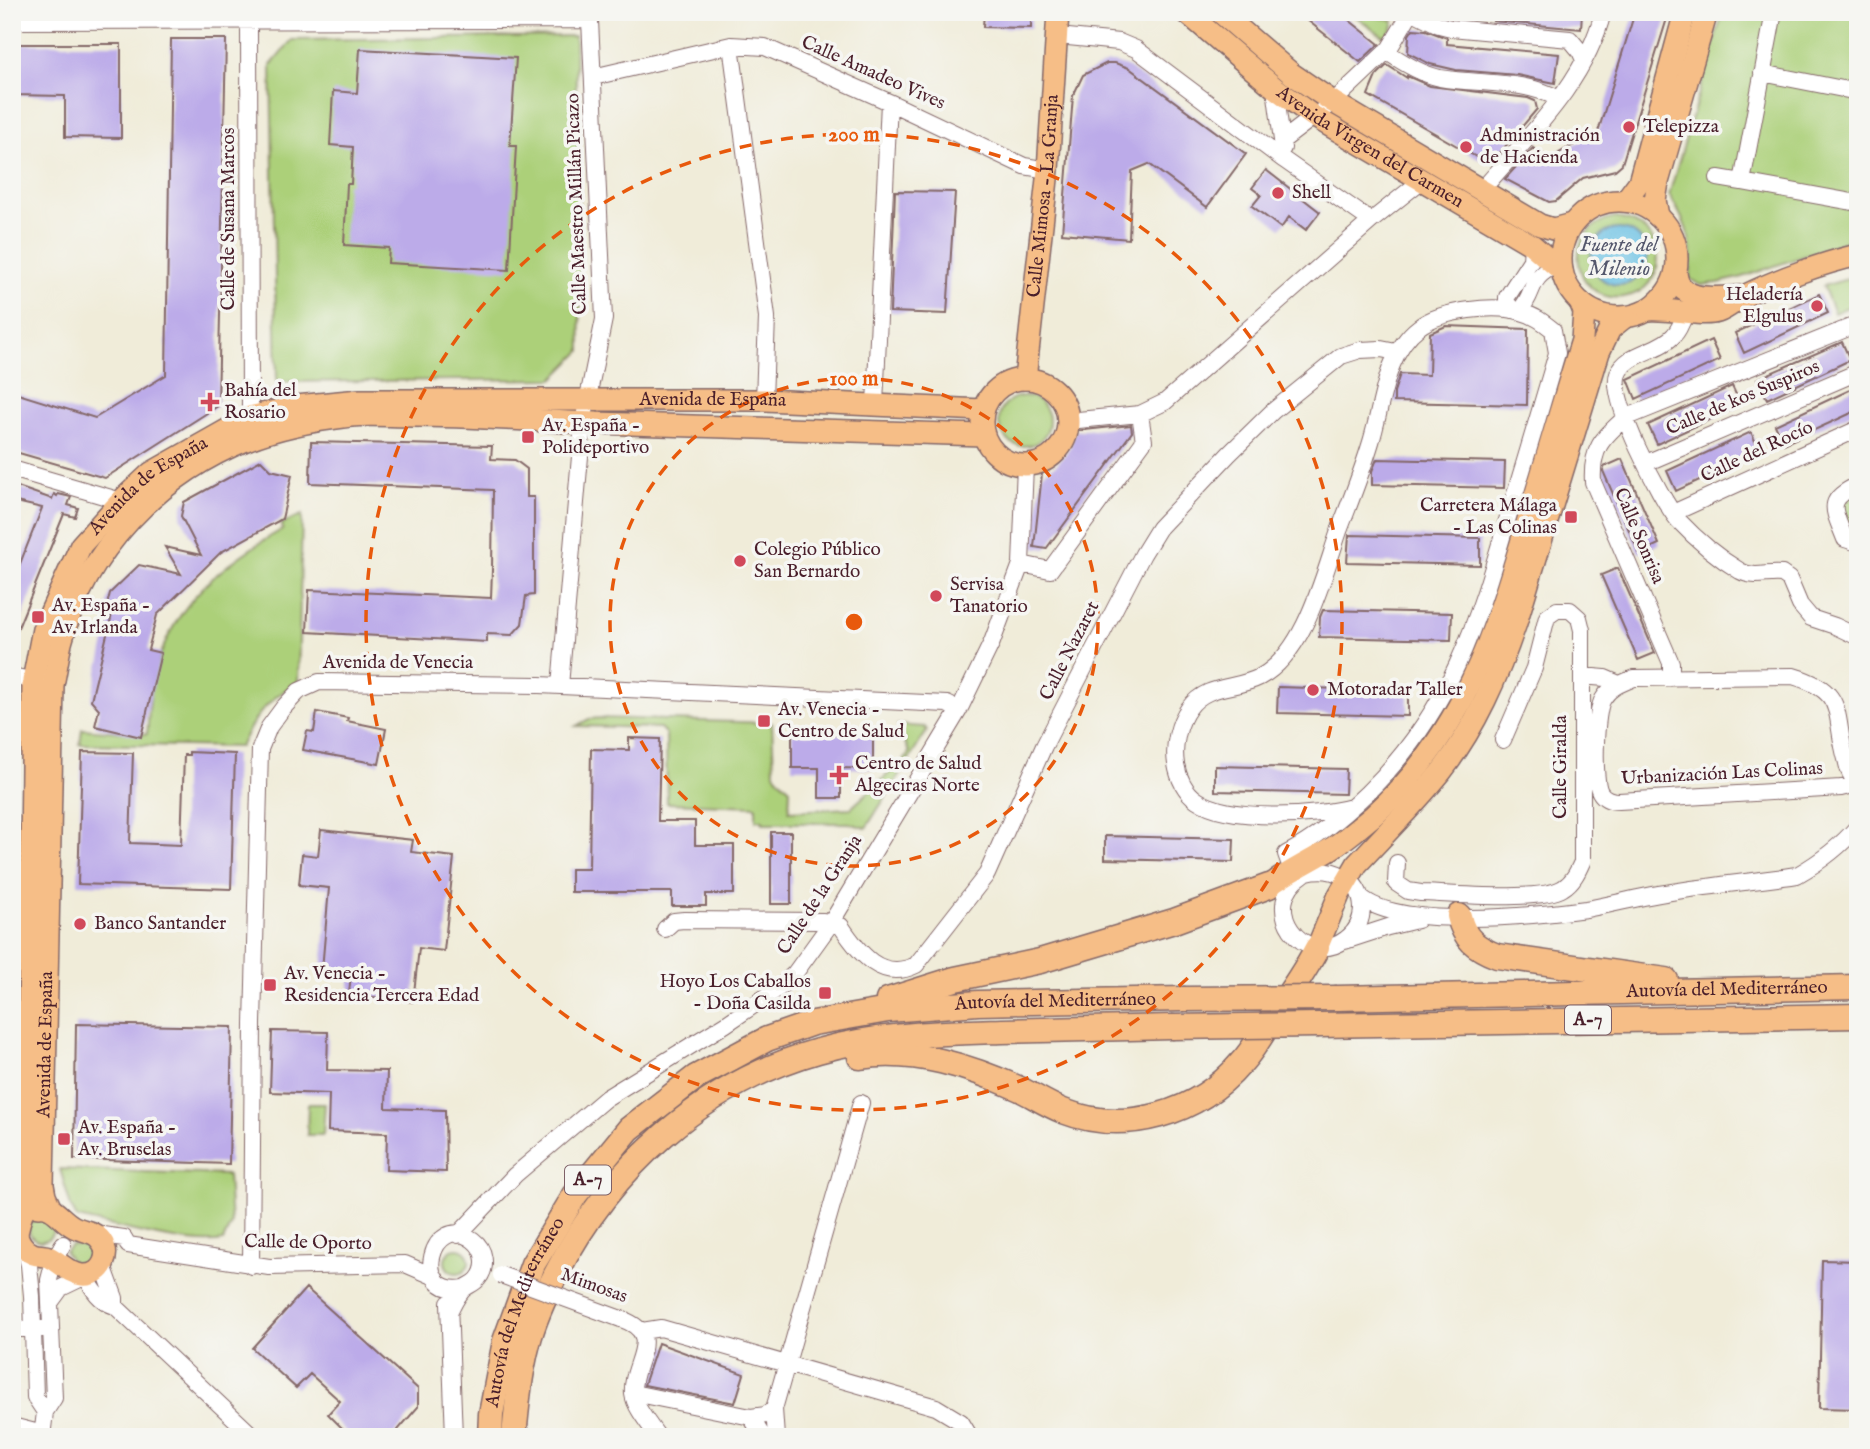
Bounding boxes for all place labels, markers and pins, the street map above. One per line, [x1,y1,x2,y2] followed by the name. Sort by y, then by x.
[1643,115,1720,139] place label: Telepizza
[1621,119,1637,135] marker: Telepizza
[1479,124,1600,170] place label: Administración de Hacienda
[1458,139,1474,155] marker: Administración de Hacienda
[1292,181,1332,205] place label: Shell
[1270,185,1286,201] marker: Shell
[1726,283,1804,329] place label: Heladería Elgulus
[1809,298,1825,314] marker: Heladería Elgulus
[224,379,297,425] place label: Bahía del Rosario
[202,394,218,410] marker: Bahía del Rosario
[541,414,649,460] place label: Av. España - Polideportivo
[520,429,536,445] marker: Av. España - Polideportivo
[1420,494,1558,540] place label: Carretera Málaga - Las Colinas
[1563,509,1579,525] marker: Carretera Málaga - Las Colinas
[754,538,881,584] place label: Colegio Público San Bernardo
[732,553,748,569] marker: Colegio Público San Bernardo
[950,573,1028,619] place label: Servisa Tanatorio
[928,588,944,604] marker: Servisa Tanatorio
[51,594,150,640] place label: Av. España - Av. Irlanda
[30,609,46,625] marker: Av. España - Av. Irlanda
[842,610,866,634] centre of rings
[1327,678,1463,702] place label: Motoradar Taller
[1305,682,1321,698] marker: Motoradar Taller
[777,698,905,744] place label: Av. Venecia - Centro de Salud
[756,713,772,729] marker: Av. Venecia - Centro de Salud
[854,752,982,798] place label: Centro de Salud Algeciras Norte
[829,765,849,785] marker: Centro de Salud Algeciras Norte
[94,912,226,936] place label: Banco Santander
[72,916,88,932] marker: Banco Santander
[283,962,480,1008] place label: Av. Venecia - Residencia Tercera Edad
[659,970,812,1016] place label: Hoyo Los Caballos - Doña Casilda
[262,977,278,993] marker: Av. Venecia - Residencia Tercera Edad
[817,985,833,1001] marker: Hoyo Los Caballos - Doña Casilda
[77,1116,176,1162] place label: Av. España - Av. Bruselas
[56,1131,72,1147] marker: Av. España - Av. Bruselas

